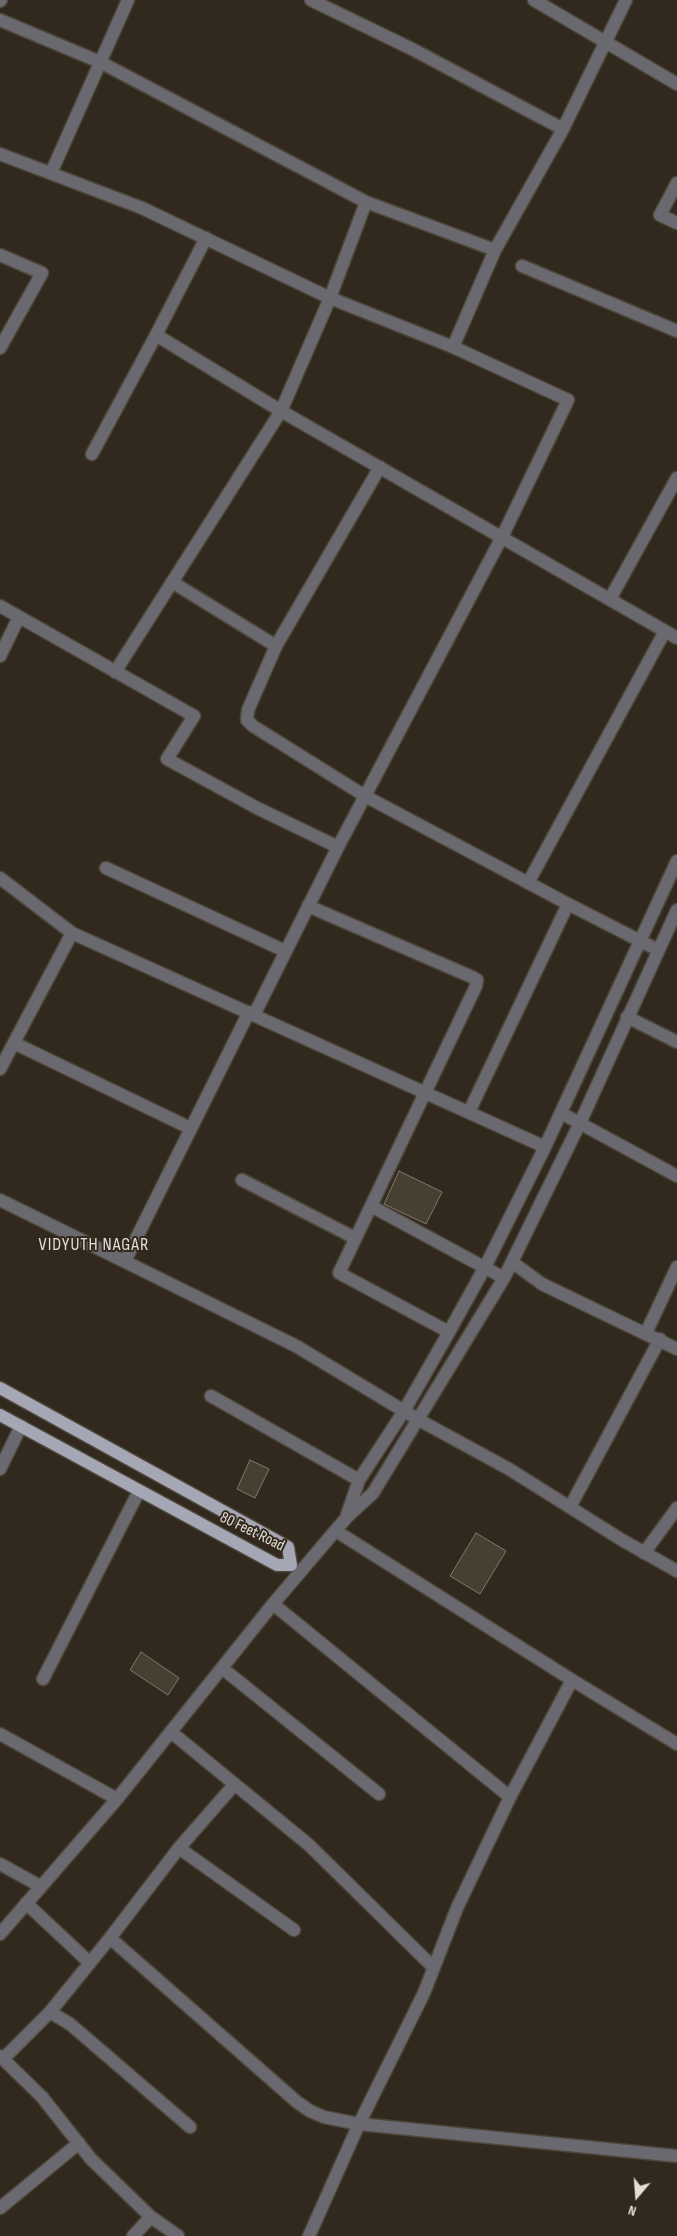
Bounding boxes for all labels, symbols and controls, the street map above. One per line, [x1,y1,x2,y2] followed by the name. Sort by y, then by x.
[37,1234,151,1256] district label: VIDYUTH NAGAR
[217,1508,287,1556] street label: 80 Feet Road
[612,2171,662,2221] north arrow
[626,2202,638,2220] text: N

